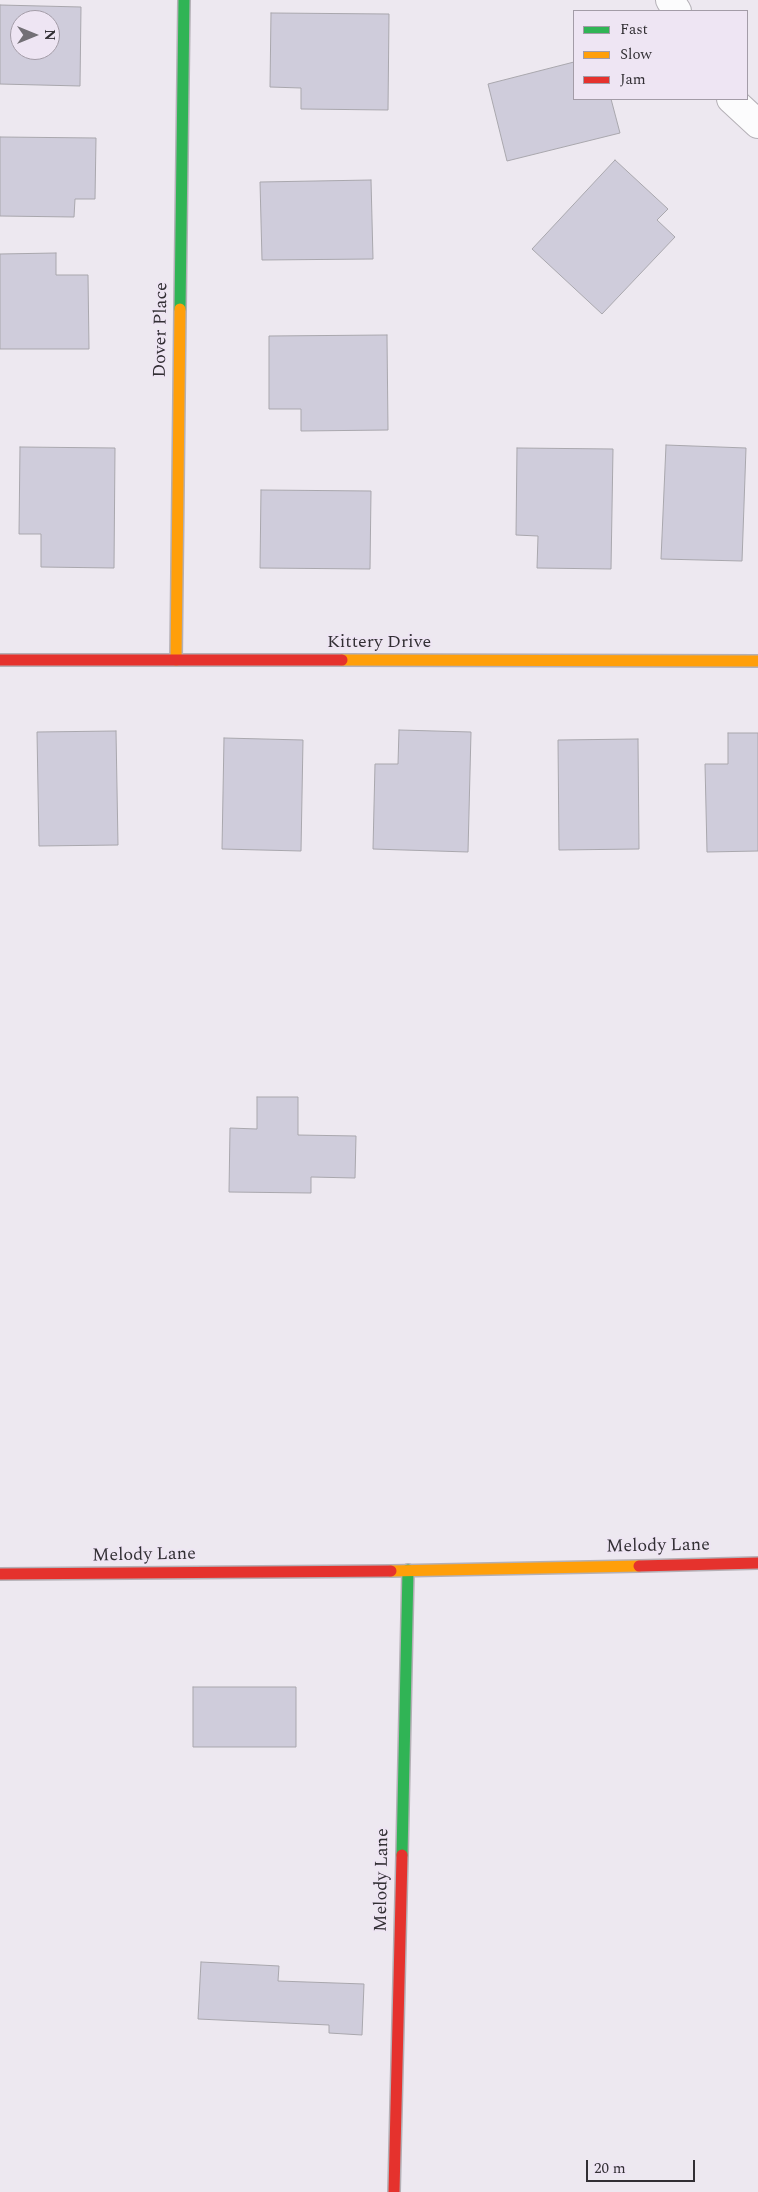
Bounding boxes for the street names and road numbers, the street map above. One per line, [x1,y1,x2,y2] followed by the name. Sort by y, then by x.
[150,282,174,378] street label: Dover Place
[327,632,431,654] street label: Kittery Drive
[606,1535,710,1559] street label: Melody Lane
[92,1544,196,1568] street label: Melody Lane
[371,1828,395,1932] street label: Melody Lane

